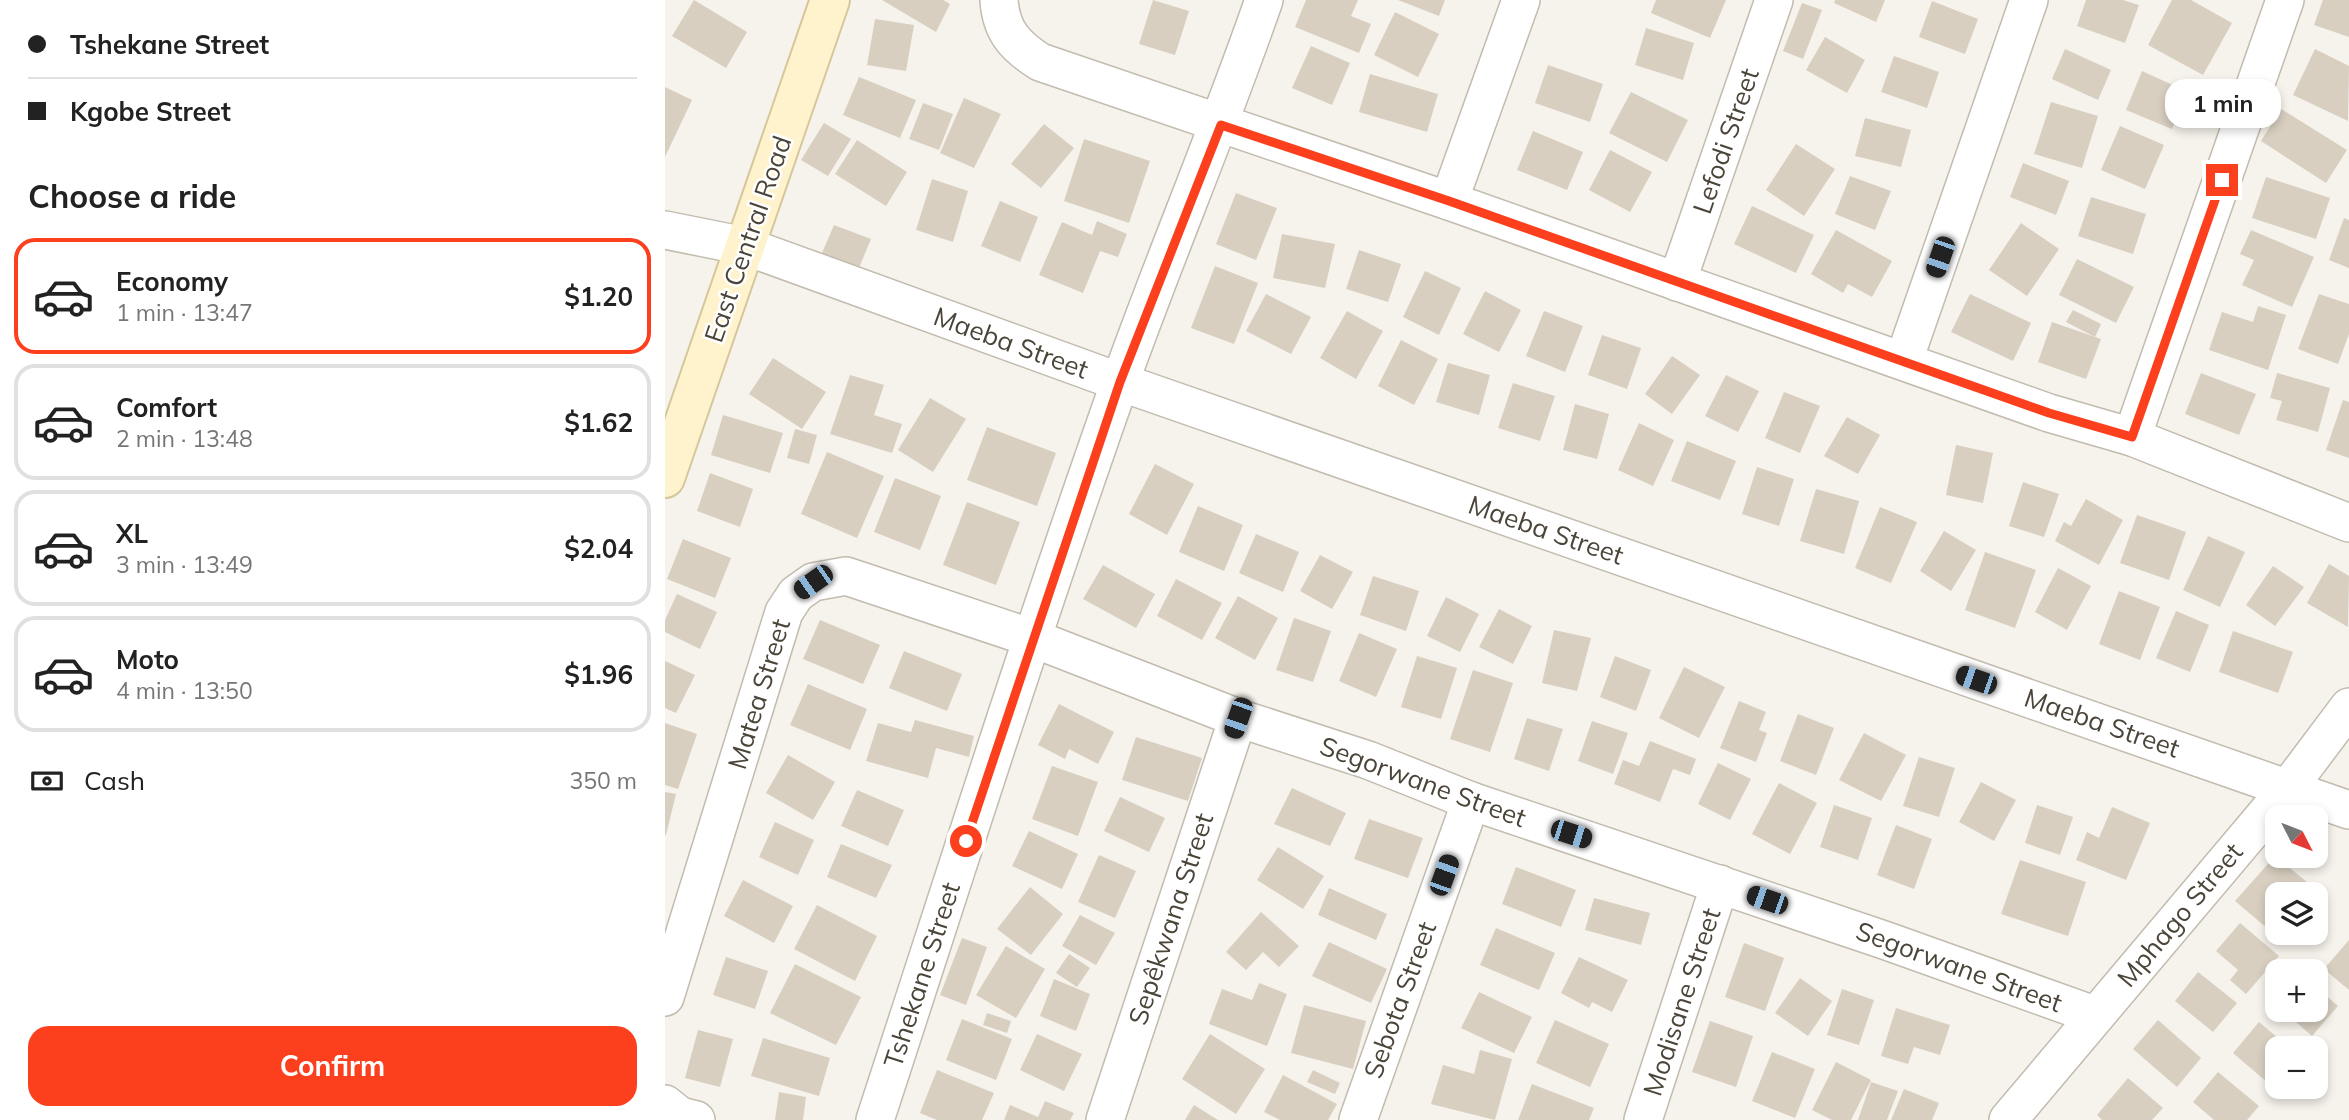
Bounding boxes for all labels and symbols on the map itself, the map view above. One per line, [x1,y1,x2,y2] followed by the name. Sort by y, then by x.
[1685,64,1766,218] street label: Lefodi Street
[2164,78,2280,128] callout: 1 min
[697,131,798,346] street label: East Central Road
[2206,164,2238,196] route end
[1924,234,1957,280] car
[929,299,1093,386] street label: Maeba Street
[1464,488,1628,571] street label: Maeba Street
[790,561,837,603] car
[720,615,797,773] street label: Matea Street
[1953,663,2000,697] car
[2020,681,2184,764] street label: Maeba Street
[1222,695,1255,741] car
[1316,729,1531,834] street label: Segorwane Street
[2265,805,2327,868] north arrow
[1121,809,1220,1029] street label: Sepêkwana Street
[1548,818,1595,850] car
[950,825,982,857] route start
[2110,836,2249,993] street label: Mphago Street
[1427,852,1462,898] car
[876,878,967,1072] street label: Tshekane Street
[1744,883,1791,917] car
[1636,904,1727,1100] street label: Modisane Street
[1852,914,2067,1019] street label: Segorwane Street
[1356,917,1443,1083] street label: Sebota Street

